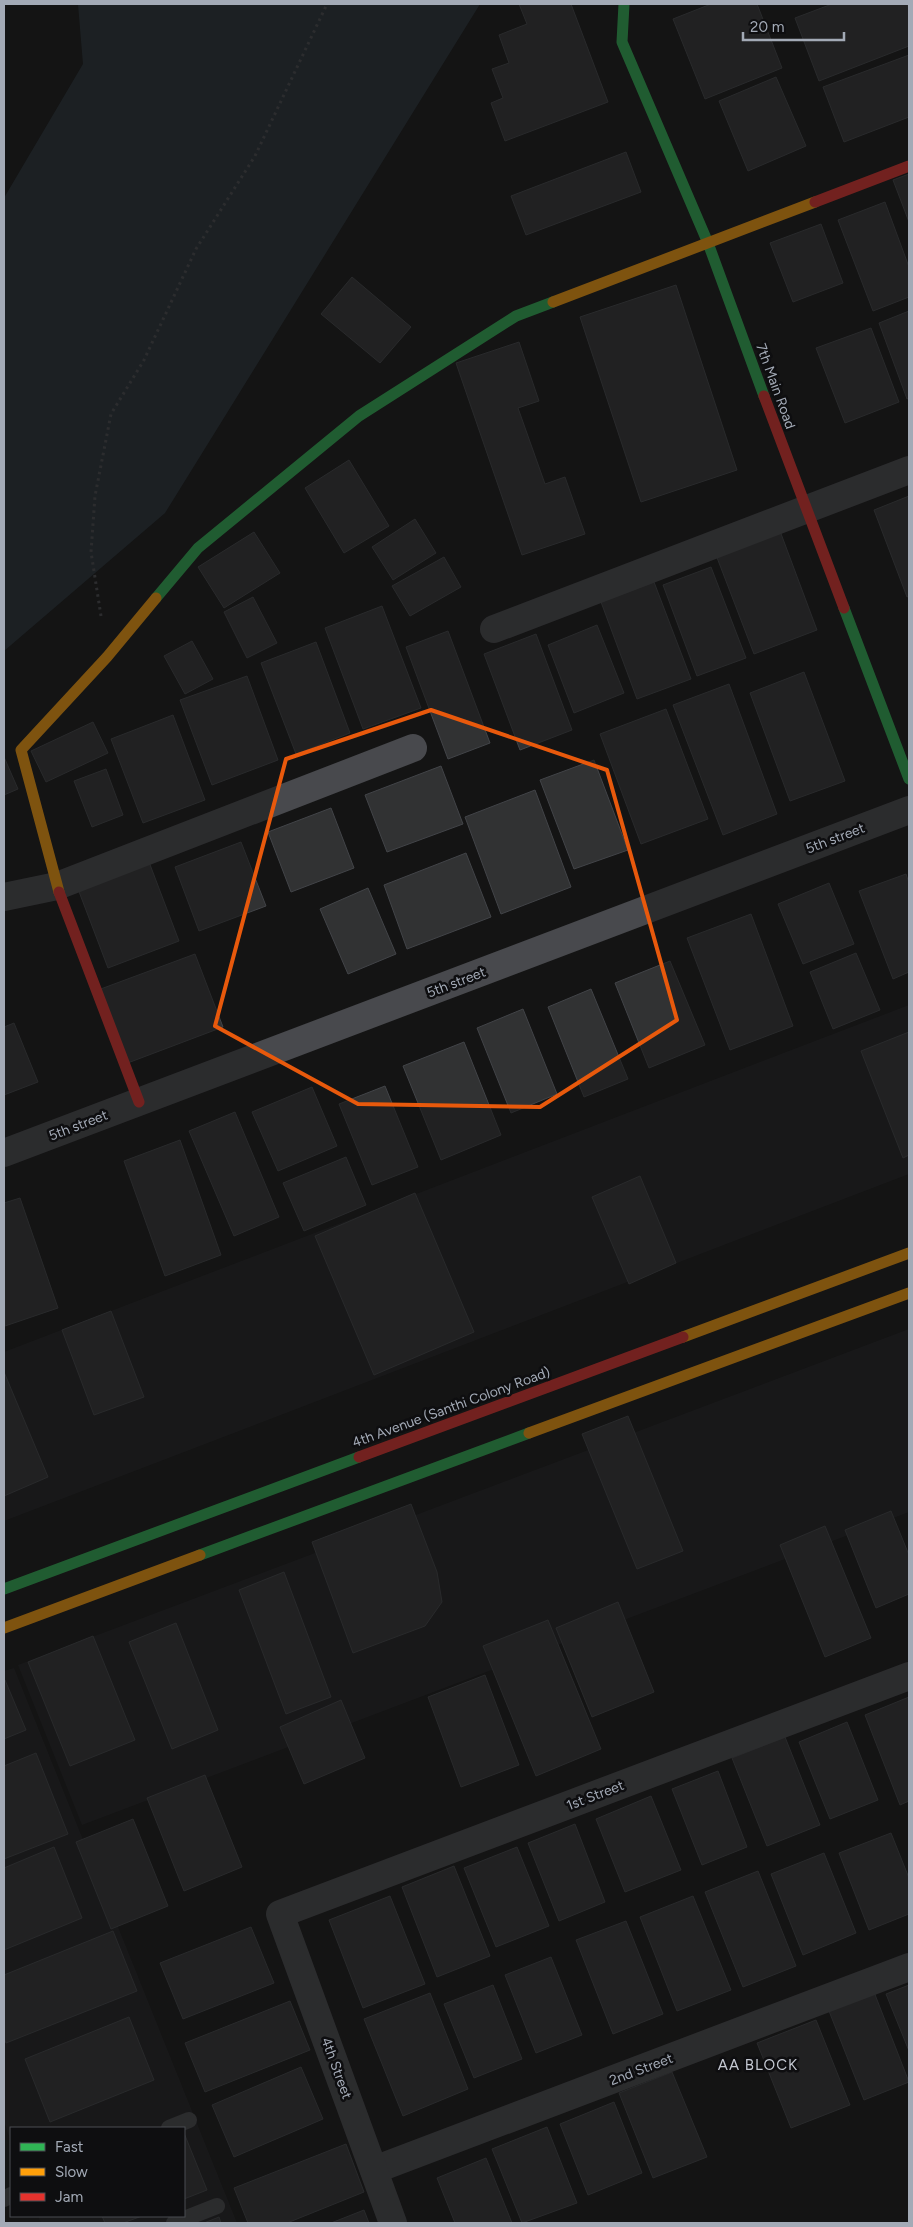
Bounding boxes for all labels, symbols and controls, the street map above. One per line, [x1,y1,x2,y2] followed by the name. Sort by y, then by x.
[743,10,844,42] scale bar
[750,18,784,36] text: 20 m
[752,341,799,431] street label: 7th Main Road
[803,819,867,857] street label: 5th street
[424,963,488,1001] street label: 5th street
[46,1106,110,1144] street label: 5th street
[350,1364,553,1451] street label: 4th Avenue (Santhi Colony Road)
[564,1777,626,1814] street label: 1st Street
[318,2035,356,2101] street label: 4th Street
[607,2050,675,2089] street label: 2nd Street
[718,2056,798,2074] district label: AA BLOCK
[10,2127,185,2217] legend
[55,2138,84,2156] text: Fast
[55,2163,88,2181] text: Slow
[55,2188,83,2206] text: Jam

